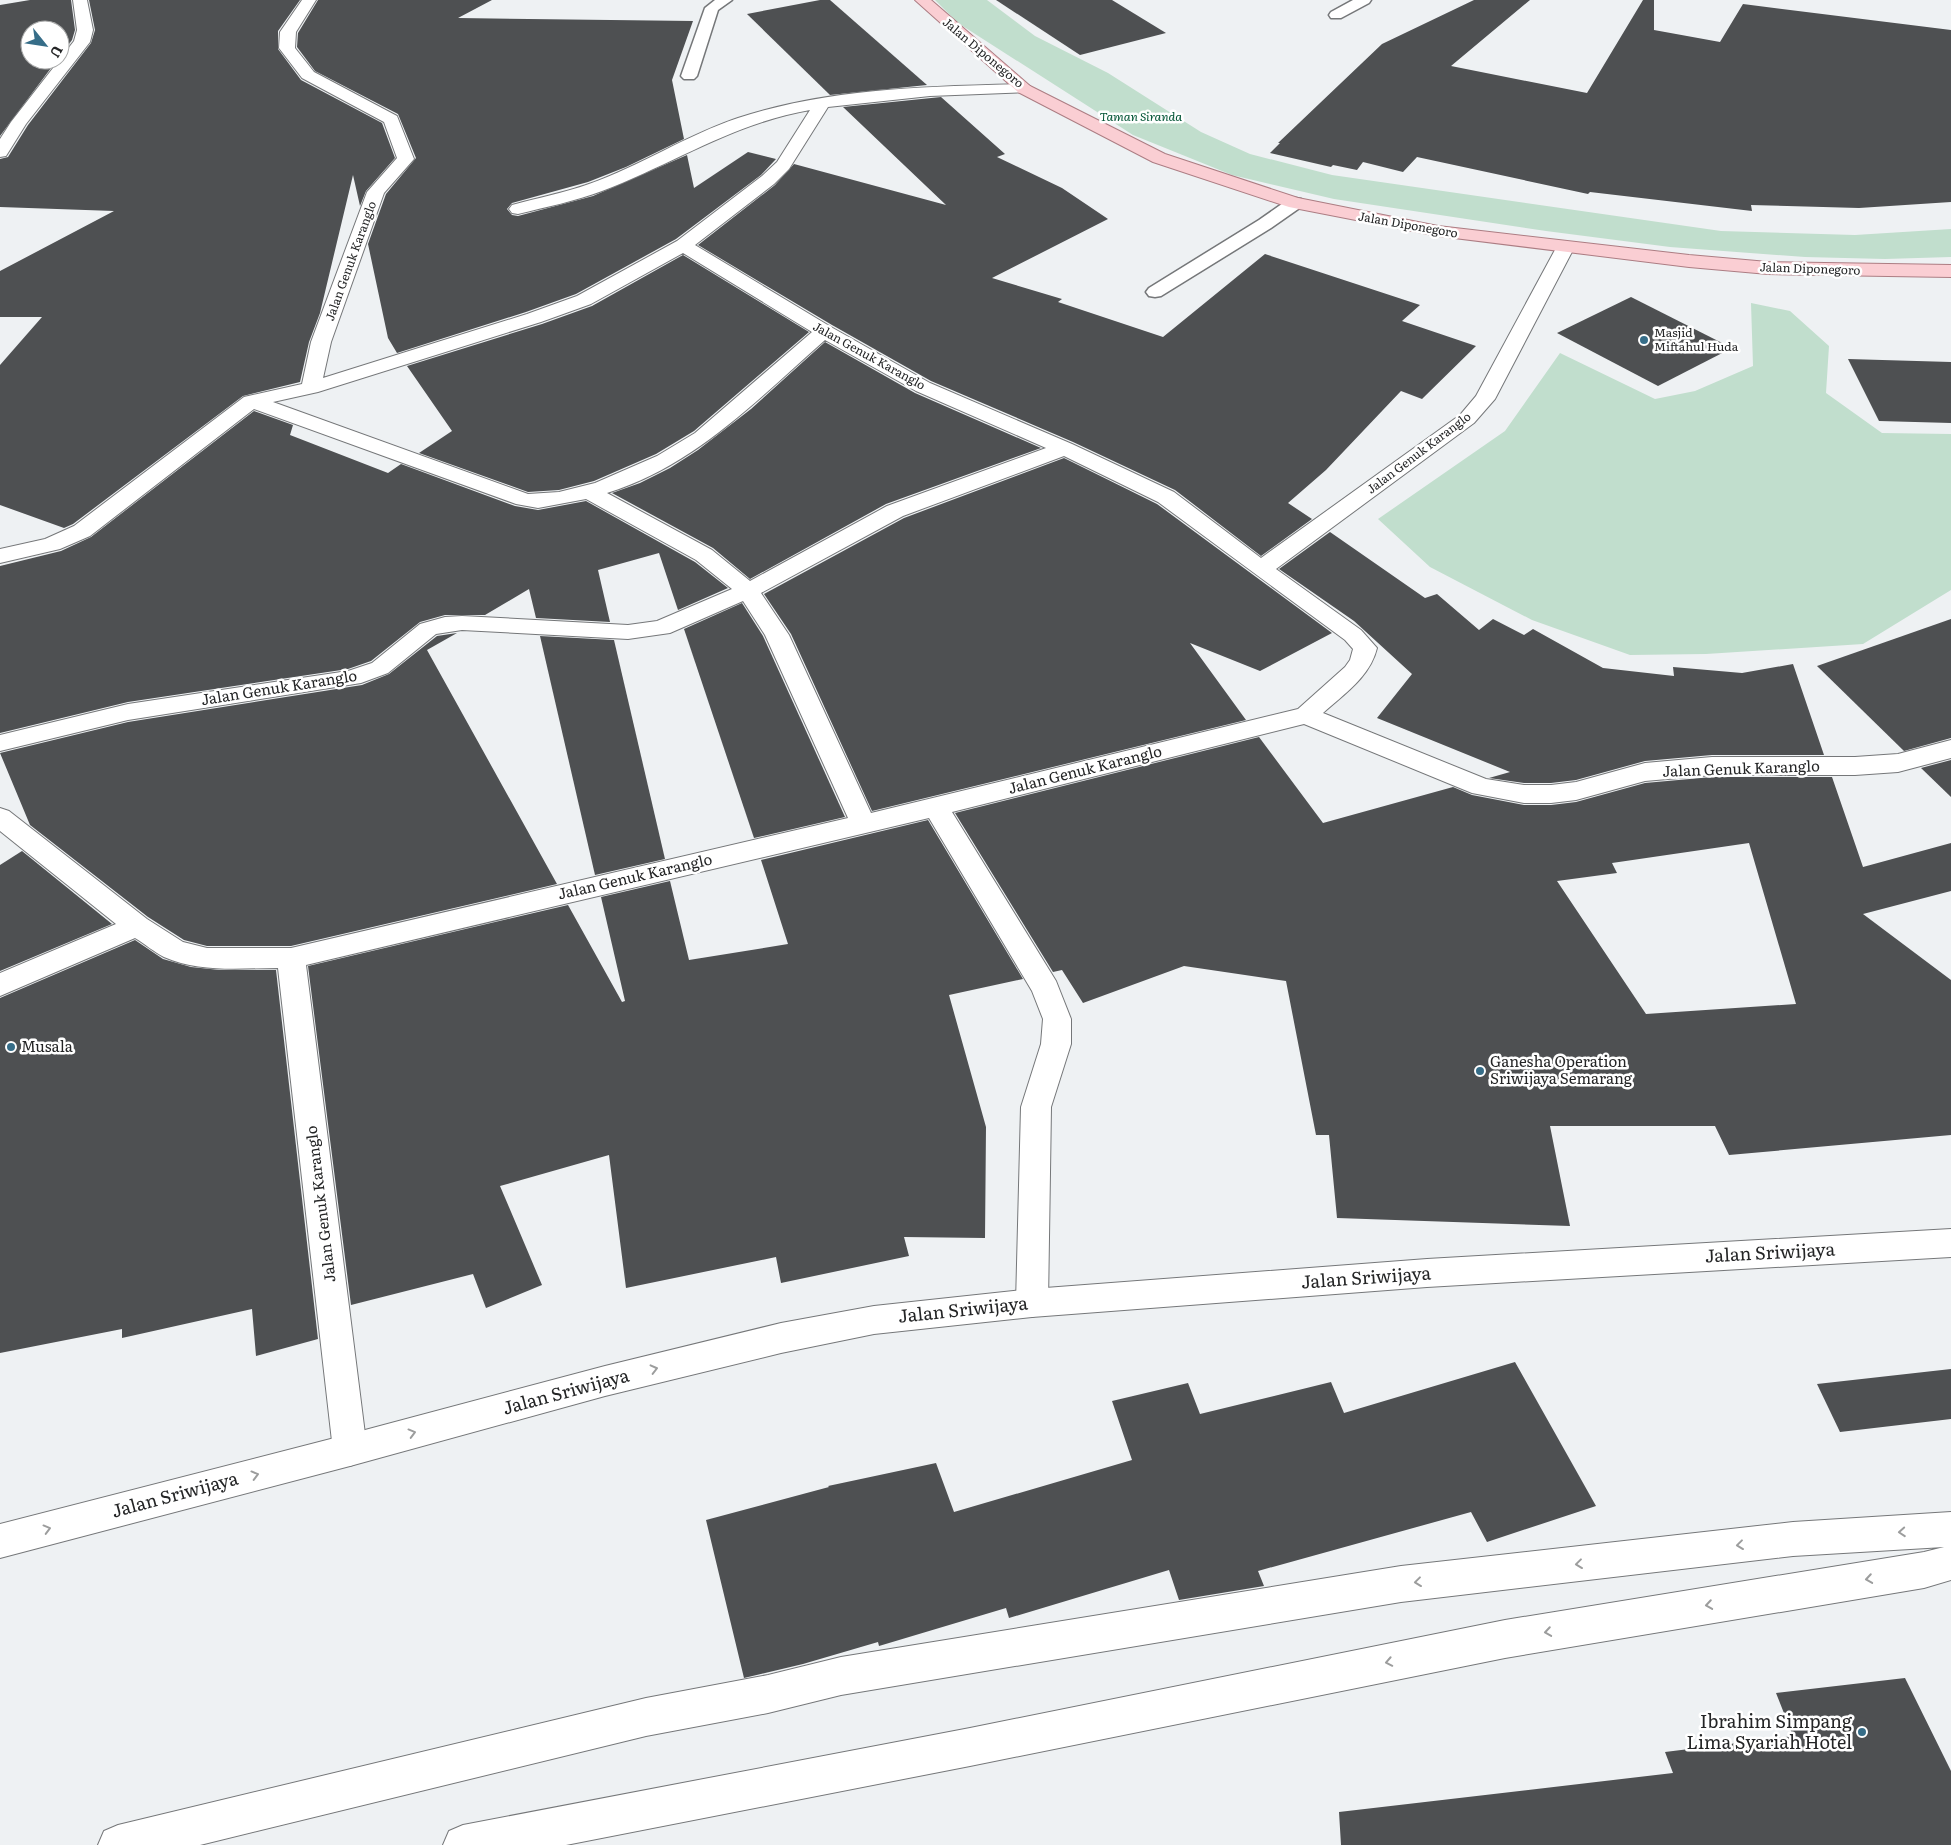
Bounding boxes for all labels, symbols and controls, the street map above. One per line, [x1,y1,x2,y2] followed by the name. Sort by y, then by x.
[939,13,1028,92] street label: Jalan Diponegoro
[20,20,70,70] north arrow
[46,42,69,62] text: U
[1100,107,1182,125] park label: Taman Siranda
[320,198,380,323] street label: Jalan Genuk Karanglo
[1357,206,1459,242] street label: Jalan Diponegoro
[1759,257,1861,279] street label: Jalan Diponegoro
[810,317,929,394] street label: Jalan Genuk Karanglo
[1654,323,1739,355] place label: Masjid Miftahul Huda
[1638,334,1650,346] marker: Masjid Miftahul Huda
[1363,407,1474,497] street label: Jalan Genuk Karanglo
[199,663,359,710] street label: Jalan Genuk Karanglo
[1005,738,1164,799] street label: Jalan Genuk Karanglo
[1662,753,1820,782] street label: Jalan Genuk Karanglo
[555,847,714,904] street label: Jalan Genuk Karanglo
[21,1034,74,1057] place label: Musala
[5,1041,17,1053] marker: Musala
[1490,1049,1633,1089] place label: Ganesha Operation Sriwijaya Semarang
[1474,1065,1486,1077] marker: Ganesha Operation Sriwijaya Semarang
[298,1124,341,1284] street label: Jalan Genuk Karanglo
[1704,1235,1836,1268] street label: Jalan Sriwijaya
[1300,1258,1432,1295] street label: Jalan Sriwijaya
[897,1288,1029,1329] street label: Jalan Sriwijaya
[499,1361,632,1420] street label: Jalan Sriwijaya
[649,1364,658,1375] one-way arrow
[408,1428,417,1439] one-way arrow
[108,1464,241,1523] street label: Jalan Sriwijaya
[251,1470,259,1480] one-way arrow
[43,1524,52,1535] one-way arrow
[1898,1527,1906,1538] one-way arrow
[1736,1539,1744,1550] one-way arrow
[1575,1558,1583,1569] one-way arrow
[1865,1573,1873,1583] one-way arrow
[1413,1576,1421,1587] one-way arrow
[1704,1600,1713,1610] one-way arrow
[1544,1626,1553,1636] one-way arrow
[1384,1657,1393,1667] one-way arrow
[1687,1707,1853,1755] place label: Ibrahim Simpang Lima Syariah Hotel
[1856,1726,1868,1738] marker: Ibrahim Simpang Lima Syariah Hotel

